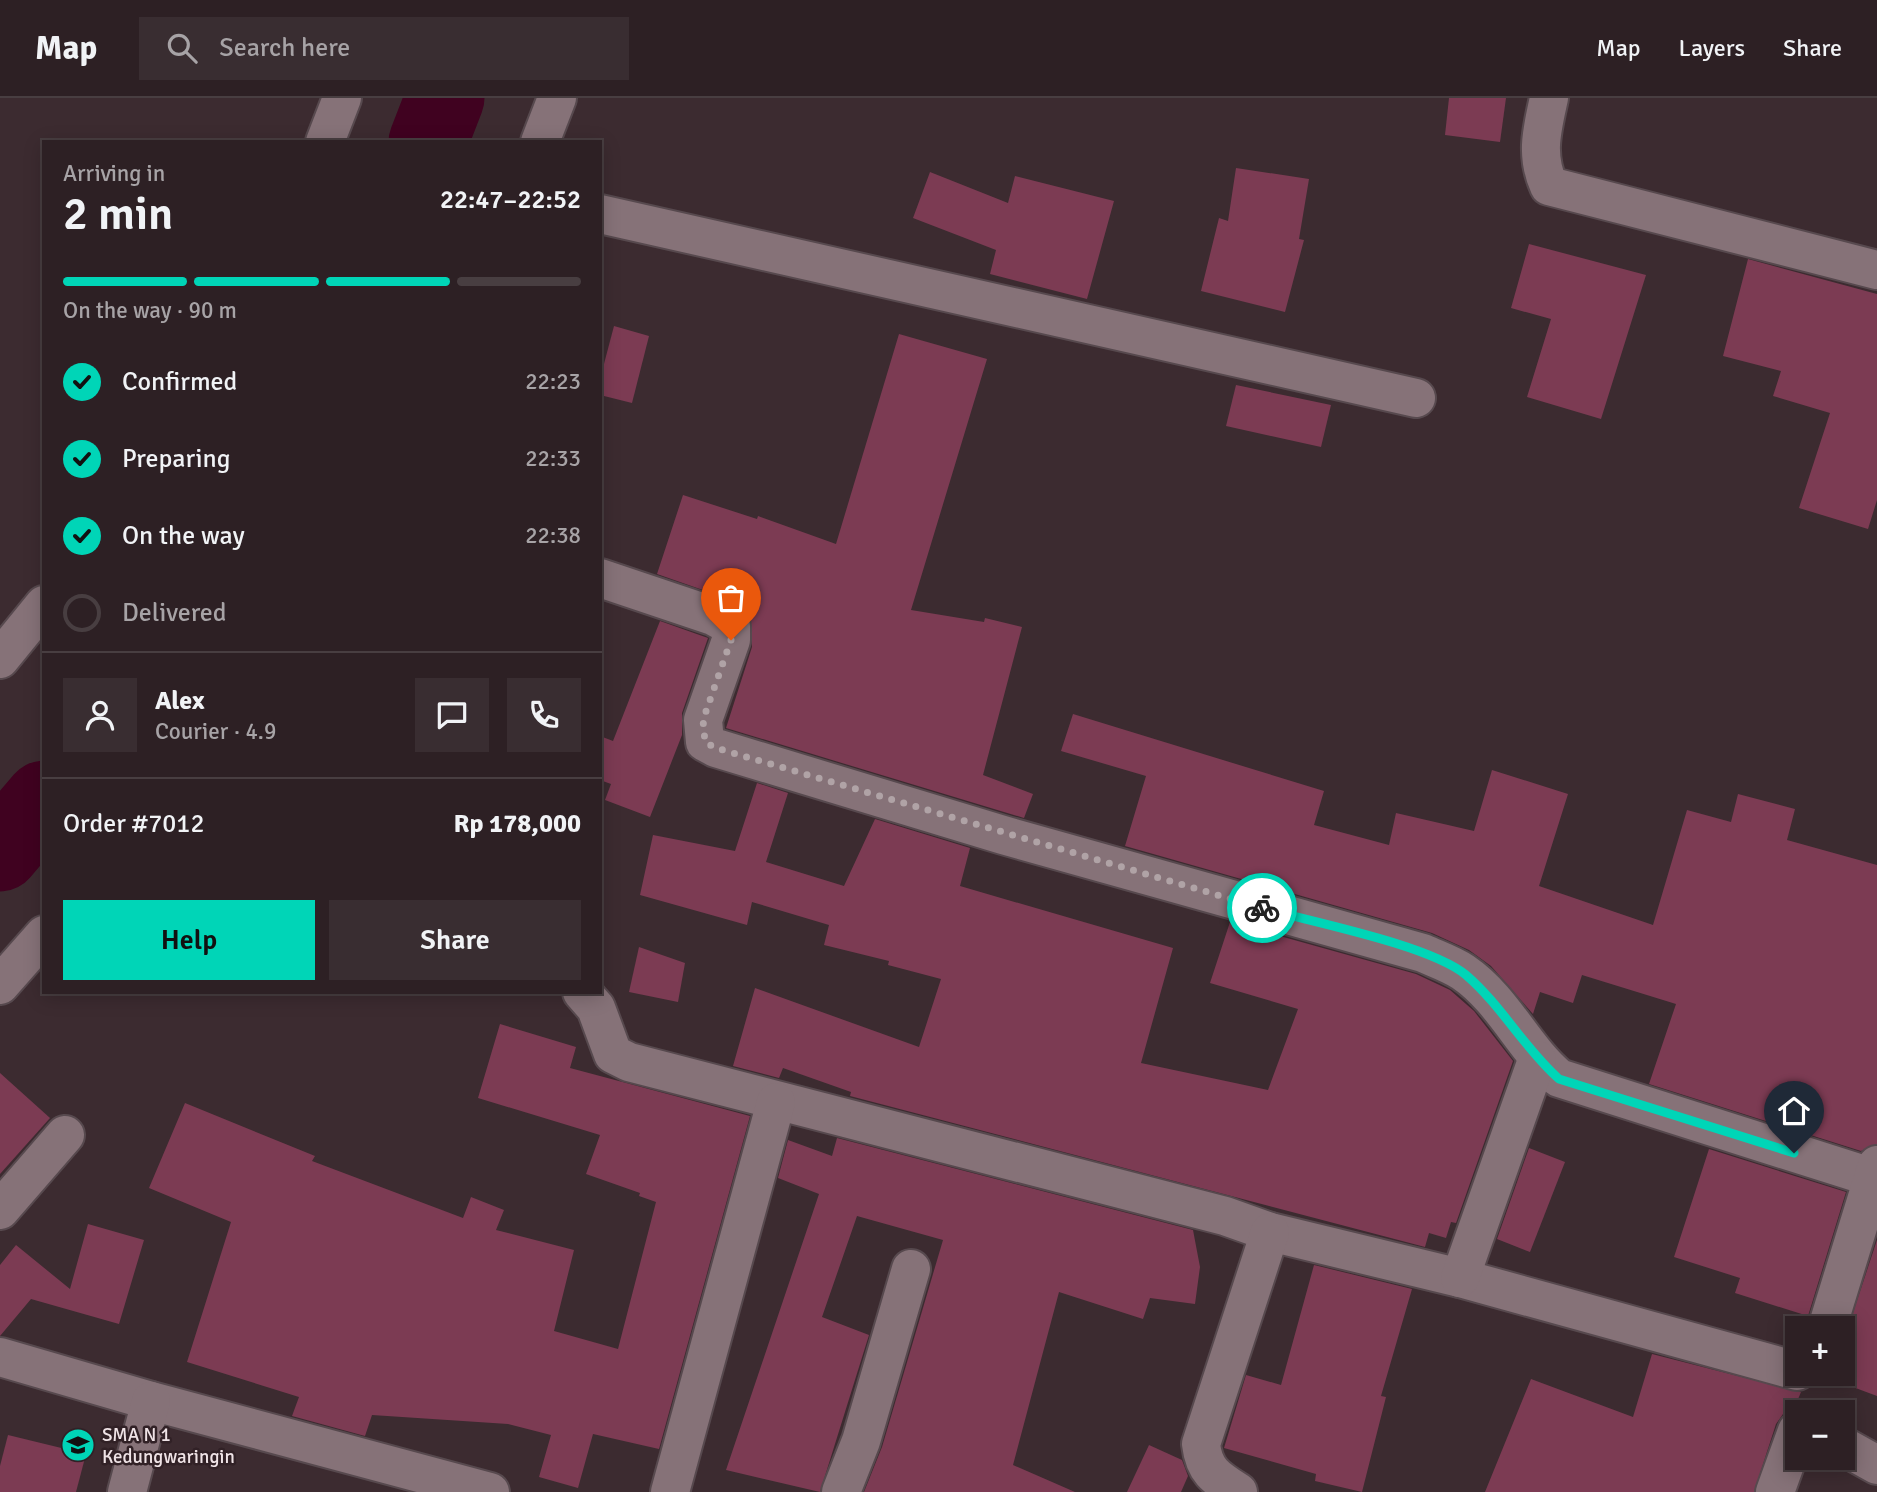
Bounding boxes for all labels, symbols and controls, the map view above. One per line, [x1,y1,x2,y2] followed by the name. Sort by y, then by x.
[139,17,629,80] search box
[35,28,97,69] text: Map
[163,29,201,67] icon: search
[219,32,350,64] text: Search here
[1596,33,1641,63] text: Map
[1679,33,1745,63] text: Layers
[1783,33,1842,63] text: Share
[63,159,165,188] text: Arriving in
[440,184,581,216] text: 22:47–22:52
[63,186,173,242] text: 2 min
[63,296,237,325] text: On the way · 90 m
[63,363,101,401] icon: check
[122,366,237,398] text: Confirmed
[525,367,581,396] text: 22:23
[63,440,101,478] icon: check
[122,443,230,475] text: Preparing
[525,444,581,473] text: 22:33
[63,517,101,555] icon: check
[122,520,245,552] text: On the way
[525,521,581,550] text: 22:38
[701,568,761,640] pin
[712,579,750,617] icon: bag
[122,597,227,629] text: Delivered
[63,678,137,752] button: person
[415,678,489,752] button: chat
[507,678,581,752] button: phone
[155,685,205,717] text: Alex
[155,717,276,746] text: Courier · 4.9
[63,808,204,840] text: Order #7012
[453,808,581,840] text: Rp 178,000
[1227,873,1297,943] courier
[1243,889,1281,927] icon: bike
[63,900,315,980] button: Help
[329,900,581,980] button: Share
[1764,1081,1824,1153] pin
[1775,1092,1813,1130] icon: home
[1785,1316,1855,1470] map controls
[1785,1316,1855,1386] button: +
[1785,1400,1855,1470] button: −
[102,1423,235,1469] place label: SMA N 1 Kedungwaringin
[59,1426,97,1464] school or university icon: SMA N 1 Kedungwaringin

